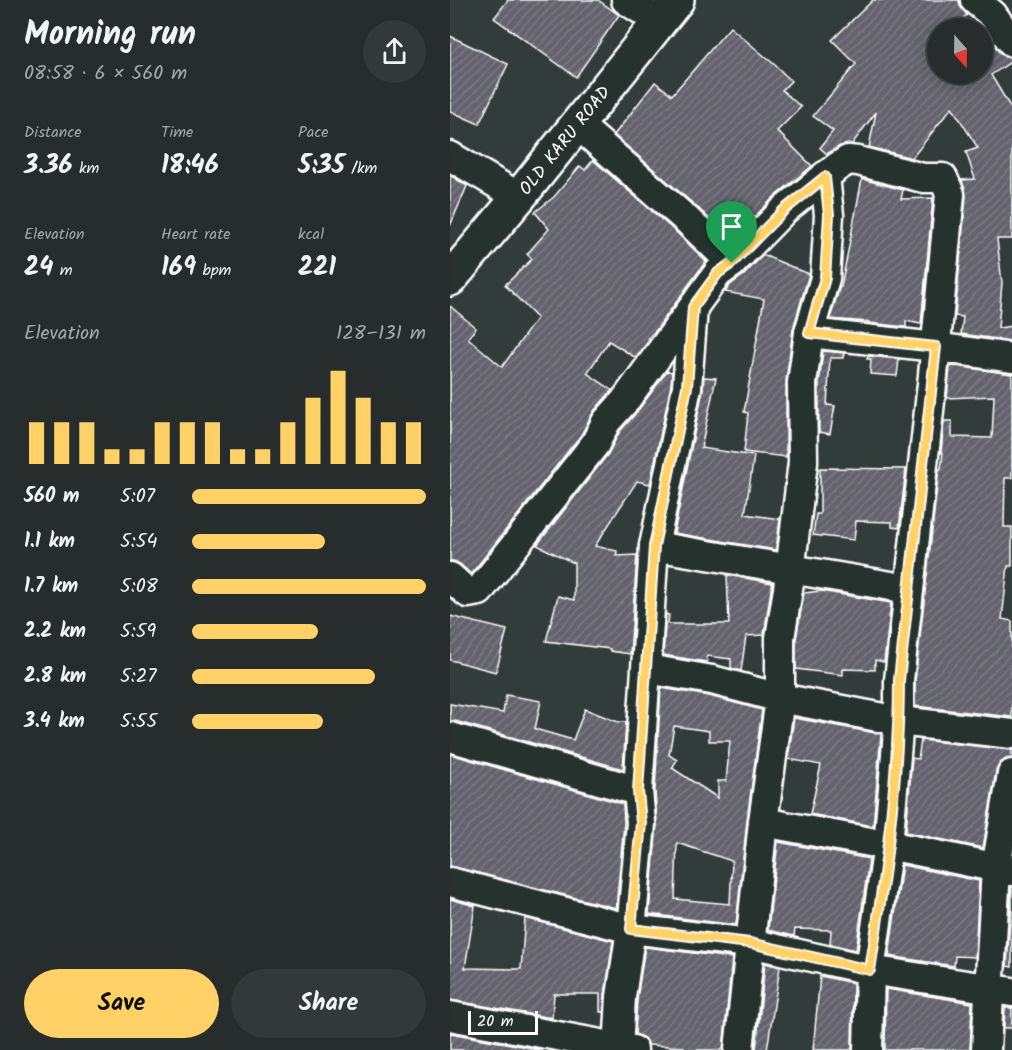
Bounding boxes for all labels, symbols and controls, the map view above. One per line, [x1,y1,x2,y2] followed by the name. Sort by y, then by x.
[24,9,196,62] text: Morning run
[927,18,993,84] north arrow
[927,18,993,84] map controls
[363,20,426,83] button: share
[24,58,187,90] text: 08:58 · 6 × 560 m
[513,80,619,202] street label: OLD KARU ROAD
[24,120,82,145] text: Distance
[161,120,193,145] text: Time
[298,120,329,145] text: Pace
[24,145,73,187] text: 3.36
[161,145,219,187] text: 18:46
[298,145,345,187] text: 5:35
[73,156,99,181] text: km
[345,156,377,181] text: /km
[706,201,757,263] pin
[715,210,748,243] icon: arrive
[24,222,85,247] text: Elevation
[161,222,231,247] text: Heart rate
[298,222,324,247] text: kcal
[24,247,53,289] text: 24
[161,247,196,289] text: 169
[298,247,336,289] text: 221
[53,258,72,283] text: m
[196,258,231,283] text: bpm
[24,318,100,350] text: Elevation
[336,318,426,350] text: 128–131 m
[24,481,79,513] text: 560 m
[120,481,155,513] text: 5:07
[24,526,75,558] text: 1.1 km
[120,526,157,558] text: 5:54
[24,571,78,603] text: 1.7 km
[120,571,158,603] text: 5:08
[24,616,86,648] text: 2.2 km
[120,616,156,648] text: 5:59
[24,661,86,693] text: 2.8 km
[120,661,157,693] text: 5:27
[24,706,85,738] text: 3.4 km
[120,706,157,738] text: 5:55
[24,969,219,1038] button: Save
[231,969,426,1038] button: Share
[468,1008,538,1036] scale bar
[477,1009,513,1034] text: 20 m

